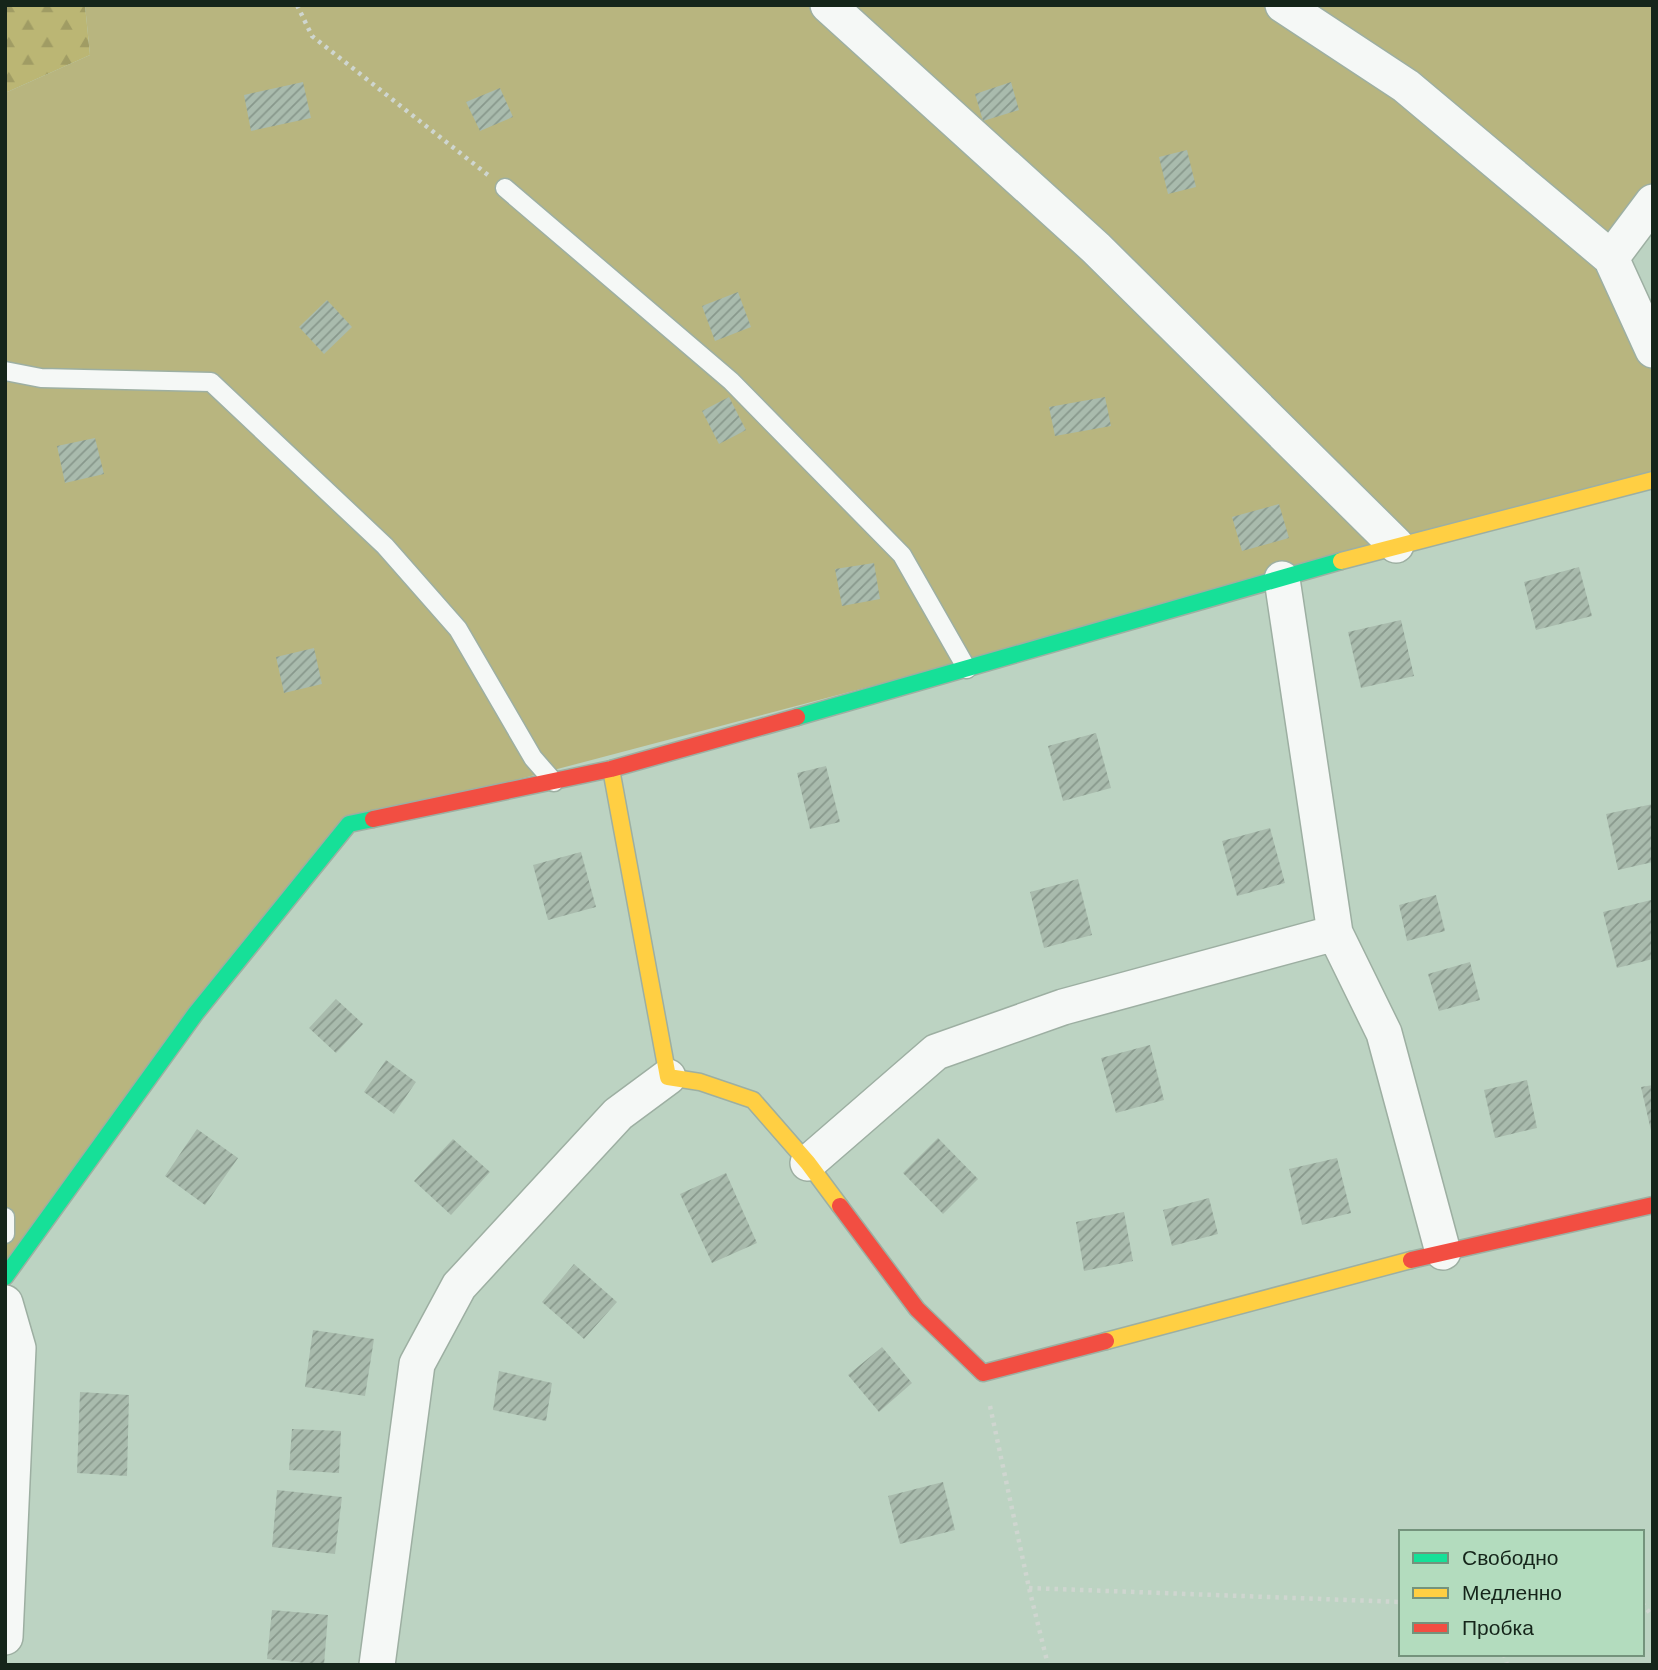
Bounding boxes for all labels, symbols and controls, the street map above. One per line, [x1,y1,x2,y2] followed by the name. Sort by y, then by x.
[1399,1530,1644,1656] legend
[1462,1545,1559,1570] text: Свободно
[1462,1580,1562,1605] text: Медленно
[1462,1615,1534,1640] text: Пробка

